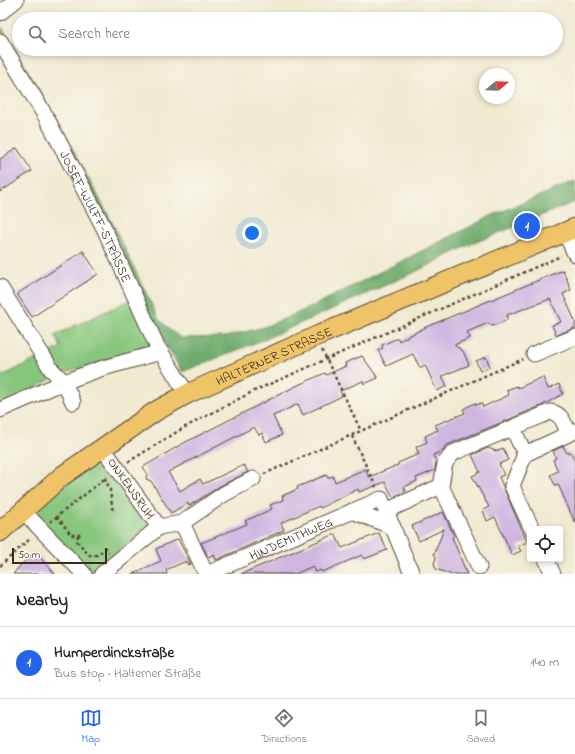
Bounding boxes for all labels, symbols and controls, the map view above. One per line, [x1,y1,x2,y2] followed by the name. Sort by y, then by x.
[12,12,563,56] search box
[26,23,48,45] icon: search
[58,23,130,45] text: Search here
[479,68,515,104] north arrow
[54,148,135,286] street label: JOSEF-WULFF-STRASSE
[514,211,540,241] pin: 1
[242,223,262,243] your location
[213,323,335,391] street label: HALTERNER STRASSE
[102,454,159,524] street label: ONKENSRUH
[247,513,336,566] street label: HINDEMITHWEG
[527,526,563,562] map controls
[527,526,563,562] button: locate
[12,546,107,565] scale bar
[18,547,40,563] text: 50 m
[16,588,68,613] text: Nearby
[54,642,174,664] text: Humperdinckstraße
[27,653,31,672] text: 1
[531,653,559,672] text: 140 m
[54,664,201,683] text: Bus stop · Halterner Straße
[80,707,102,747] tab: Map
[261,707,307,747] tab: Directions
[467,707,495,747] tab: Saved

